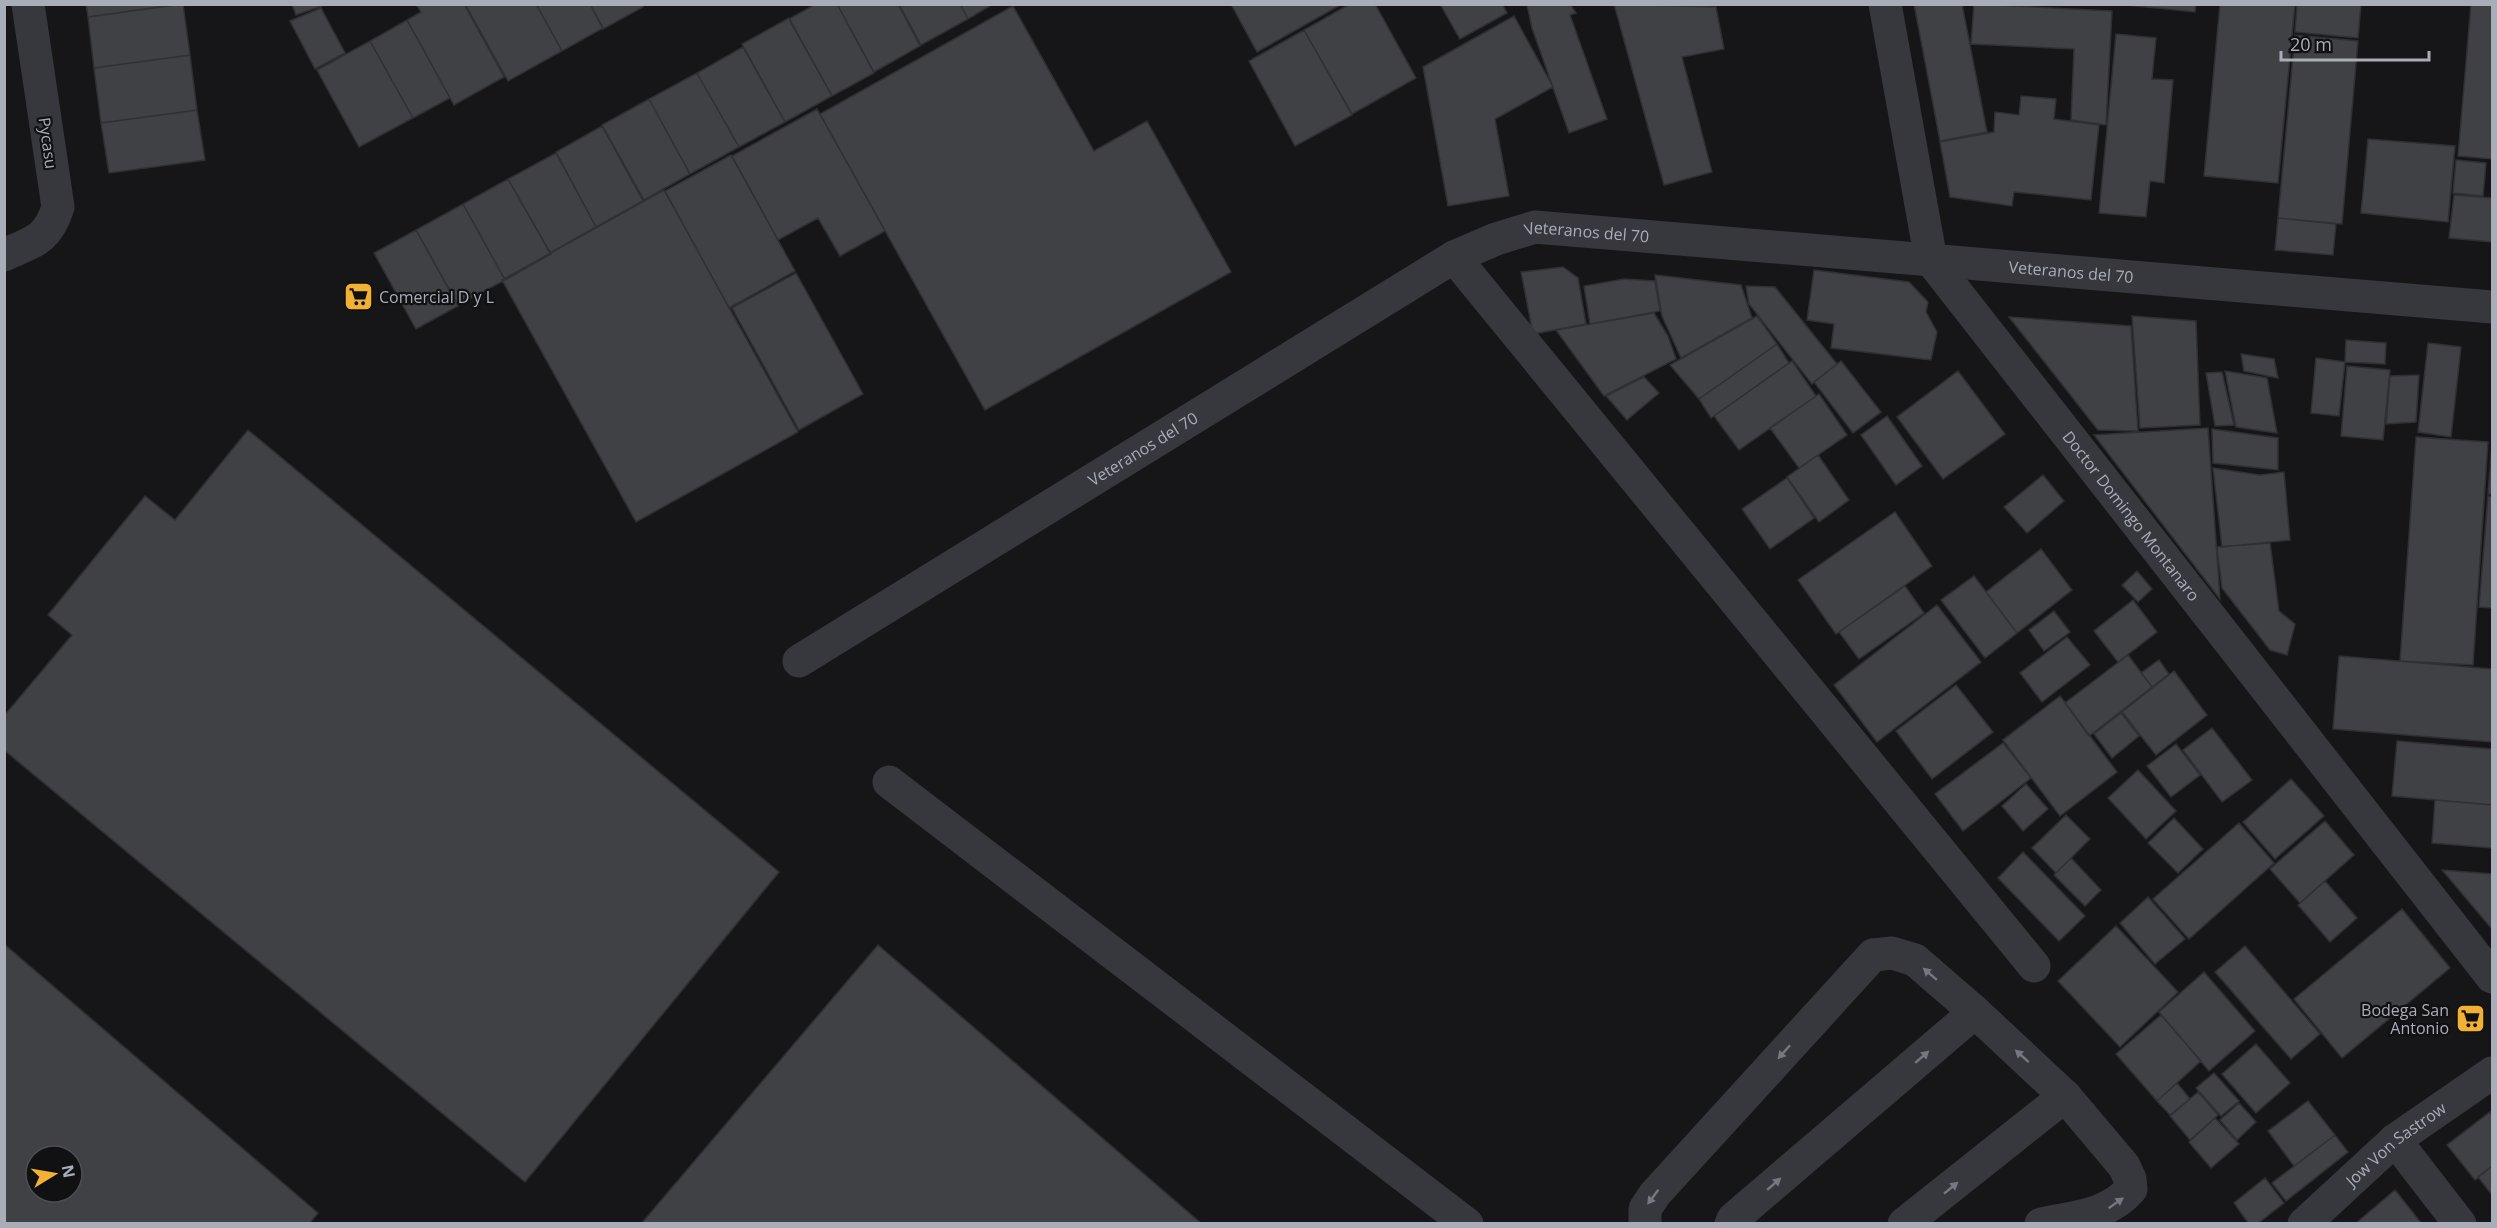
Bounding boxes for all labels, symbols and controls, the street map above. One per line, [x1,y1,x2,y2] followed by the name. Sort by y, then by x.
[2281,24,2430,62] scale bar
[2290,32,2332,56] text: 20 m
[34,116,62,170] street label: Pycasu
[1522,216,1650,248] street label: Veteranos del 70
[2008,256,2134,288] street label: Veteranos del 70
[342,281,374,313] supermarket icon: Comercial D y L
[379,286,494,308] place label: Comercial D y L
[1084,407,1202,491] street label: Veteranos del 70
[2058,426,2205,606] street label: Doctor Domingo Montanaro
[1922,967,1938,980] one-way arrow
[2361,999,2449,1039] place label: Bodega San Antonio
[2454,1003,2486,1035] supermarket icon: Bodega San Antonio
[1777,1045,1791,1060] one-way arrow
[2015,1050,2030,1063] one-way arrow
[1914,1051,1929,1064] one-way arrow
[2339,1097,2451,1192] street label: Jow Von Sastrow
[24,1144,84,1204] north arrow
[57,1163,81,1180] text: N
[1766,1178,1781,1191] one-way arrow
[1943,1182,1958,1195] one-way arrow
[1647,1189,1660,1205] one-way arrow
[2108,1197,2125,1208] one-way arrow

